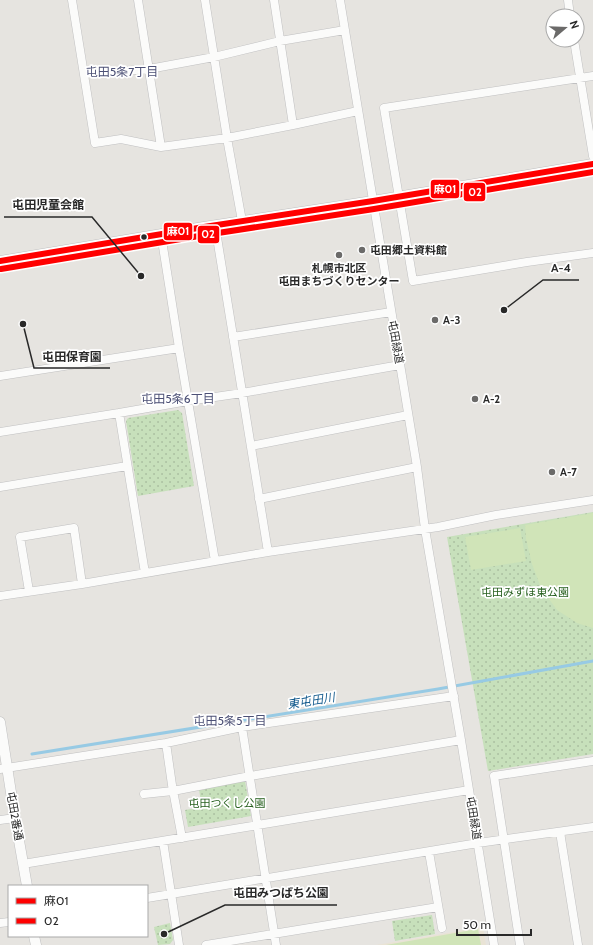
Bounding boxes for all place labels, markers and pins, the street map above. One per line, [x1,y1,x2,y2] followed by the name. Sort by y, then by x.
[4,193,92,217] callout: 屯田児童会館
[139,232,149,242] unlabelled marker
[370,243,447,257] place label: 屯田郷土資料館
[357,245,367,255] marker: 屯田郷土資料館
[334,250,344,260] marker: 札幌市北区 屯田まちづくりセンター
[543,256,579,280] callout: A-4
[279,261,400,288] place label: 札幌市北区 屯田まちづくりセンター
[443,313,460,327] place label: A-3
[430,315,440,325] marker: A-3
[34,344,110,368] callout: 屯田保育園
[483,392,500,406] place label: A-2
[470,394,480,404] marker: A-2
[560,465,577,479] place label: A-7
[547,467,557,477] marker: A-7
[225,881,337,905] callout: 屯田みつばち公園

